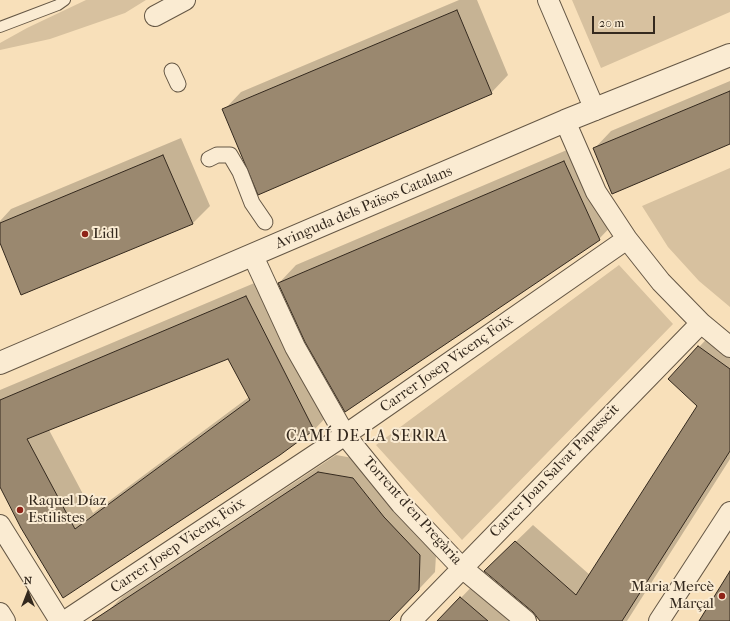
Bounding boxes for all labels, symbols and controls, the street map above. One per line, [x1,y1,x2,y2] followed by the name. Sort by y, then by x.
[594,8,657,34] scale bar
[599,16,624,30] text: 20 m
[273,163,455,253] street label: Avinguda dels Països Catalans
[93,225,119,243] place label: Lidl
[80,229,90,239] marker: Lidl
[377,311,517,417] street label: Carrer Josep Vicenç Foix
[486,400,624,542] street label: Carrer Joan Salvat Papasseit
[286,427,448,447] district label: CAMÍ DE LA SERRA
[359,453,465,569] street label: Torrent d'en Pregària
[28,492,106,527] place label: Raquel Díaz Estilistes
[107,494,249,598] street label: Carrer Josep Vicenç Foix
[15,505,25,515] marker: Raquel Díaz Estilistes
[8,573,48,613] north arrow
[24,574,32,587] text: N
[631,578,714,613] place label: Maria Mercè Marçal
[717,591,727,601] marker: Maria Mercè Marçal

